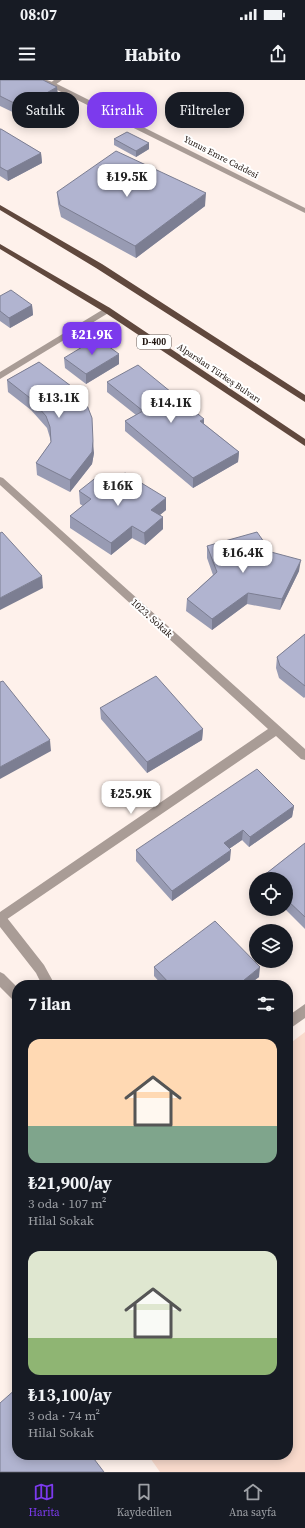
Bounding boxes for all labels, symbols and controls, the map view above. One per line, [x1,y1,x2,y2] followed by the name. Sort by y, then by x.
[20,4,57,25] text: 08:07
[124,42,181,67] text: Habito
[16,43,38,65] icon: menu
[267,43,289,65] icon: share
[12,92,79,128] chip: Satılık
[87,92,157,128] chip: Kiralık
[165,92,244,128] chip: Filtreler
[182,133,261,181] street label: Yunus Emre Caddesi
[94,164,160,198] pin: ₺19.5K
[106,168,148,185] text: ₺19.5K
[59,322,125,356] pin: ₺21.9K
[71,326,113,343] text: ₺21.9K
[137,335,171,349] road number: D-400
[175,340,263,406] street label: Alparslan Türkeş Bulvarı
[26,385,92,419] pin: ₺13.1K
[38,389,80,406] text: ₺13.1K
[138,390,204,424] pin: ₺14.1K
[150,394,192,411] text: ₺14.1K
[94,473,142,507] pin: ₺16K
[103,477,133,494] text: ₺16K
[210,540,276,574] pin: ₺16.4K
[222,544,264,561] text: ₺16.4K
[128,596,176,641] street label: 1023. Sokak
[98,781,164,815] pin: ₺25.9K
[110,785,152,802] text: ₺25.9K
[249,872,293,968] map controls
[249,872,293,916] button: locate
[249,924,293,968] button: layers
[28,992,71,1016] text: 7 ilan
[255,993,277,1015] icon: filters
[117,1065,189,1137] icon: home
[28,1171,112,1195] text: ₺21,900/ay
[28,1195,107,1212] text: 3 oda · 107 m²
[28,1212,94,1229] text: Hilal Sokak
[117,1277,189,1349] icon: home
[28,1383,112,1407] text: ₺13,100/ay
[28,1407,100,1424] text: 3 oda · 74 m²
[28,1424,94,1441] text: Hilal Sokak
[29,1481,60,1520] tab: Harita
[117,1481,172,1520] tab: Kaydedilen
[229,1481,276,1520] tab: Ana sayfa

